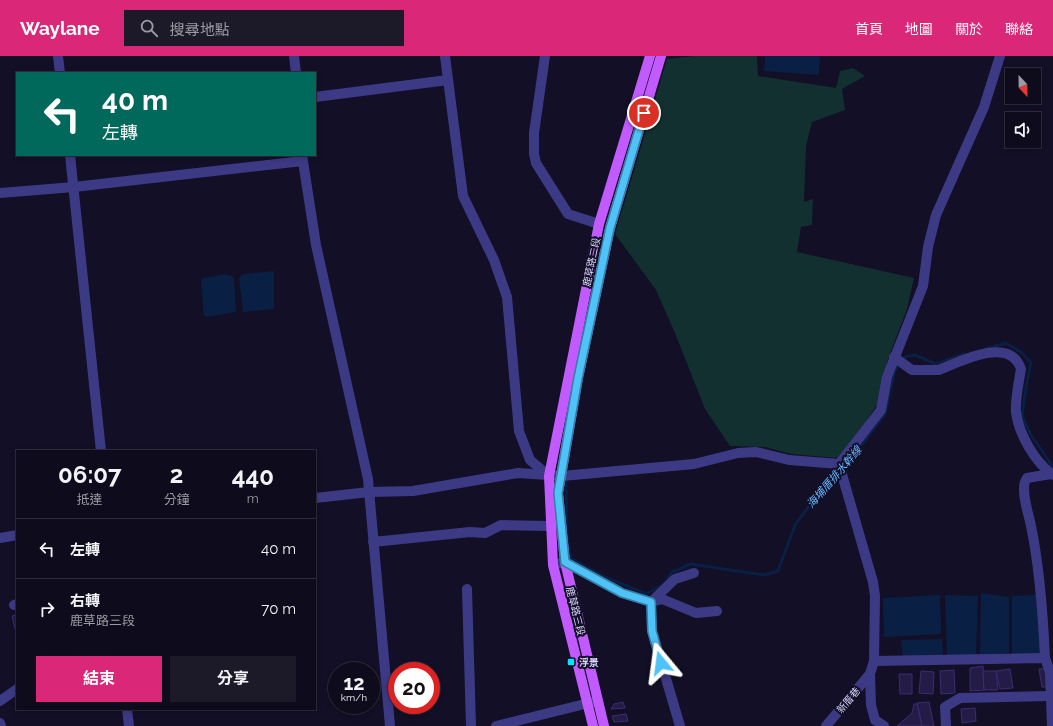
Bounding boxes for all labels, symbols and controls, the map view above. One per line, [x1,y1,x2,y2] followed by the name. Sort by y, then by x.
[124,10,404,46] search box
[20,17,100,39] text: Waylane
[138,17,160,39] icon: search
[170,21,230,39] text: 搜尋地點
[855,21,883,37] text: 首頁
[905,21,933,37] text: 地圖
[955,21,983,37] text: 關於
[1005,21,1033,37] text: 聯絡
[1005,68,1041,104] north arrow
[1005,68,1041,148] map controls
[102,84,168,117] text: 40 m
[36,88,88,140] icon: left
[627,96,661,130] pin
[633,102,655,124] icon: arrive
[1005,112,1041,148] button: sound
[102,122,138,143] text: 左轉
[581,237,602,288] street label: 鹿草路二段
[804,442,866,511] water label: 海埔厝排水幹線
[58,460,122,489] text: 06:07
[170,460,183,489] text: 2
[232,462,274,491] text: 440
[247,491,259,506] text: m
[77,492,103,507] text: 抵達
[164,492,190,507] text: 分鐘
[36,538,58,560] icon: left
[261,540,296,558] text: 40 m
[70,541,100,559] text: 左轉
[564,586,587,637] street label: 鹿草路三段
[70,592,100,610] text: 右轉
[36,598,58,620] icon: right
[261,600,296,618] text: 70 m
[70,613,135,628] text: 鹿草路三段
[640,642,682,684] position arrow
[36,656,162,702] button: 結束
[170,656,296,702] button: 分享
[566,657,576,667] marker: 浮景
[579,657,599,668] place label: 浮景
[388,662,440,714] speed limit sign: 20
[343,671,365,695] text: 12
[835,685,862,715] street label: 新厝巷
[341,692,367,703] text: km/h

